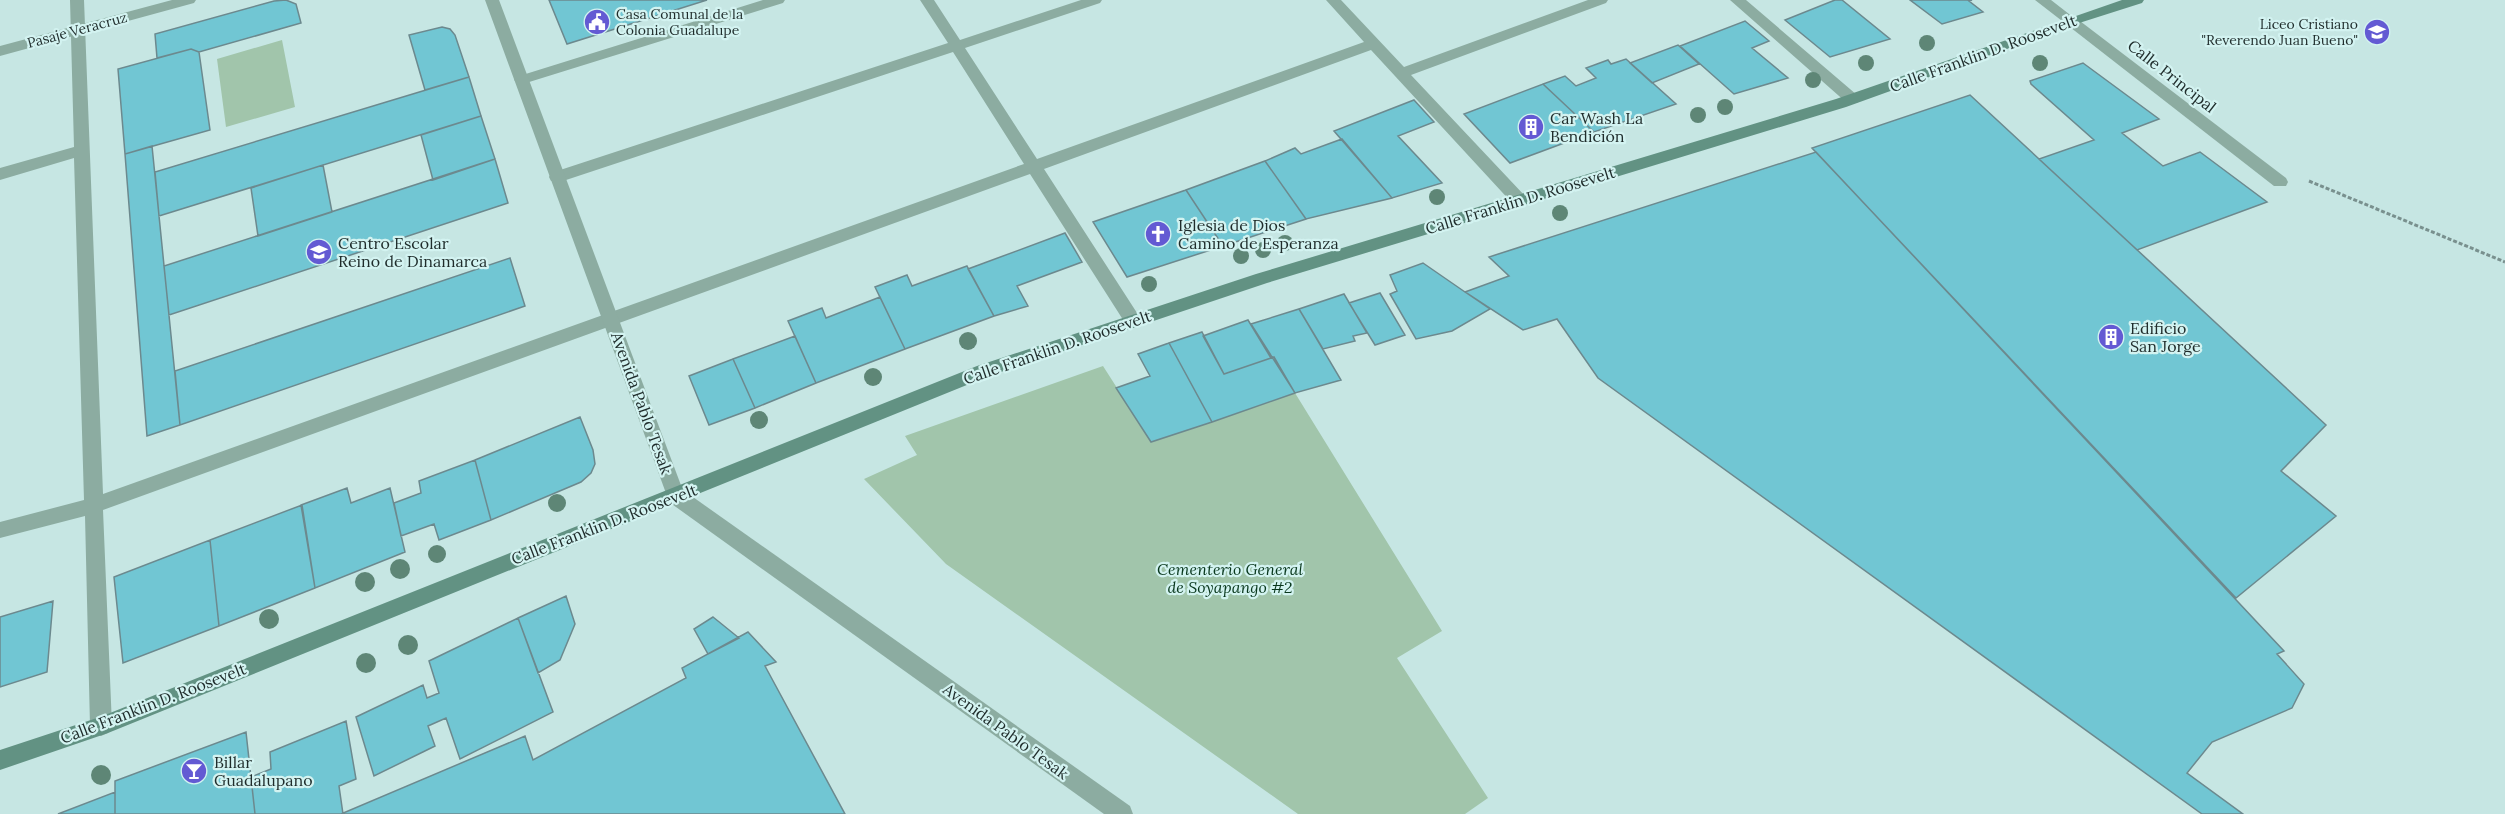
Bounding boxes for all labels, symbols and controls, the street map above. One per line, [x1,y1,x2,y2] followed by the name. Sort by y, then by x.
[616,5,743,39] place label: Casa Comunal de la Colonia Guadalupe
[582,7,612,37] public building icon: Casa Comunal de la Colonia Guadalupe
[25,8,129,52] street label: Pasaje Veracruz
[1887,10,2080,96] street label: Calle Franklin D. Roosevelt
[2201,15,2358,49] place label: Liceo Cristiano "Reverendo Juan Bueno"
[2362,17,2392,47] school or university icon: Liceo Cristiano "Reverendo Juan Bueno"
[2124,35,2220,117] street label: Calle Principal
[1550,108,1643,146] place label: Car Wash La Bendición
[1516,112,1546,142] building icon: Car Wash La Bendición
[1423,161,1618,238] street label: Calle Franklin D. Roosevelt
[1178,215,1339,253] place label: Iglesia de Dios Camino de Esperanza
[1143,219,1173,249] church icon: Iglesia de Dios Camino de Esperanza
[338,233,487,271] place label: Centro Escolar Reino de Dinamarca
[304,237,334,267] school or university icon: Centro Escolar Reino de Dinamarca
[960,305,1154,389] street label: Calle Franklin D. Roosevelt
[2130,318,2201,356] place label: Edificio San Jorge
[2096,322,2126,352] building icon: Edificio San Jorge
[607,328,677,477] street label: Avenida Pablo Tesak
[508,479,700,569] street label: Calle Franklin D. Roosevelt
[1157,559,1303,597] park label: Cementerio General de Soyapango #2
[57,658,249,748] street label: Calle Franklin D. Roosevelt
[939,678,1073,783] street label: Avenida Pablo Tesak
[214,752,313,790] place label: Billar Guadalupano
[179,756,209,786] bar icon: Billar Guadalupano

